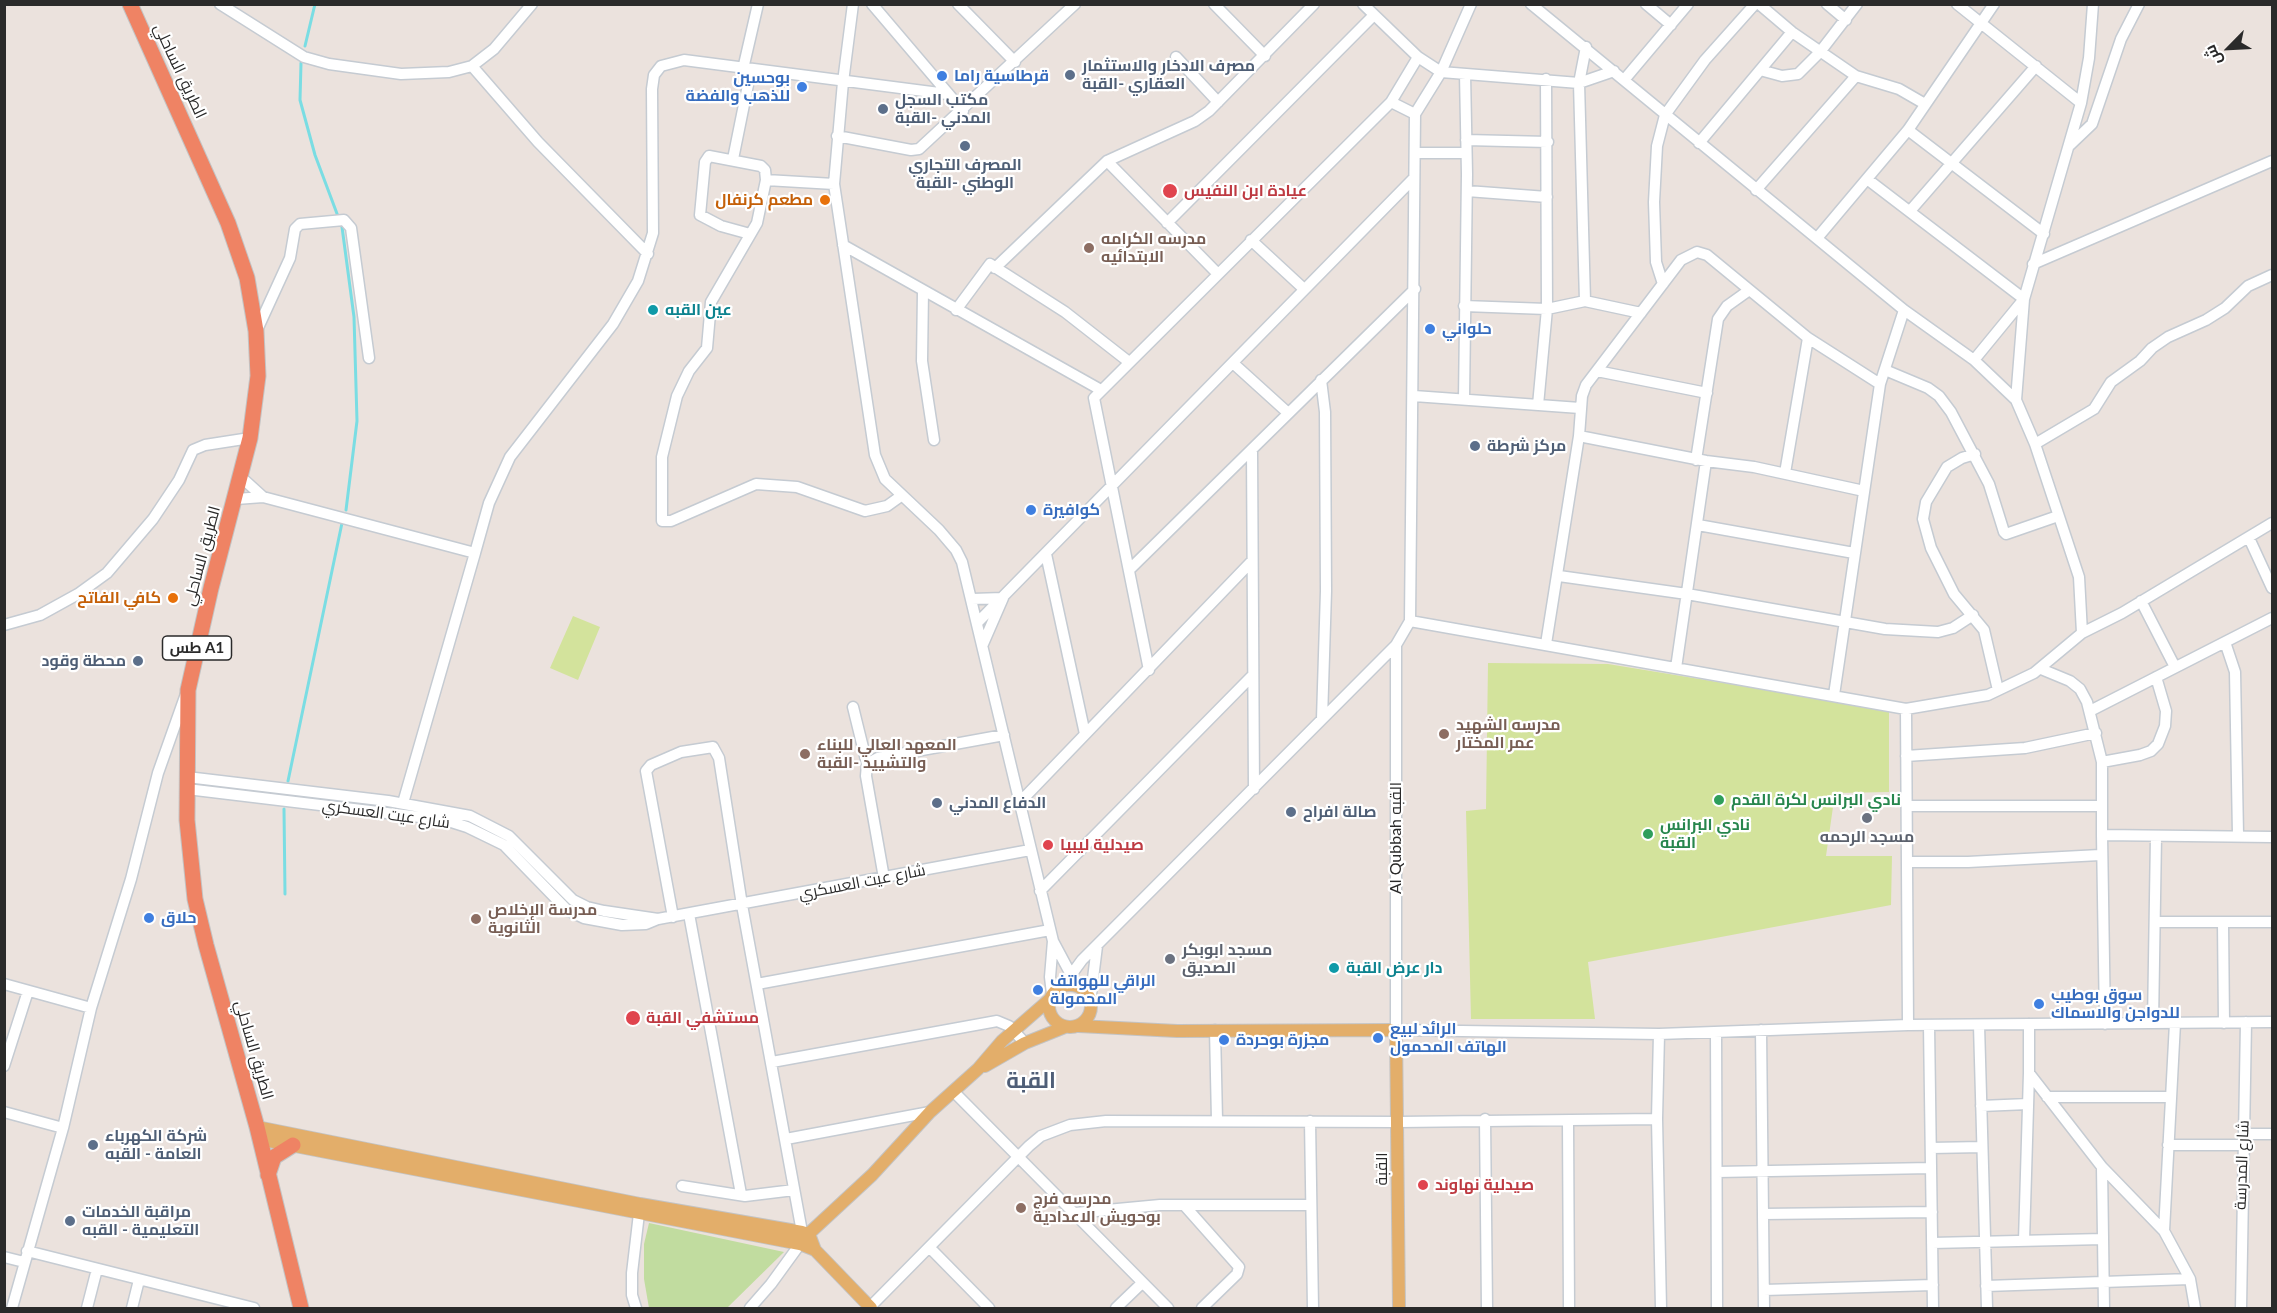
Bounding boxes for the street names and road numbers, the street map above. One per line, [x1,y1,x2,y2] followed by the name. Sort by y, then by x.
[150,21,210,121] street label: الطريق الساحلي
[179,504,225,608] street label: الطريق الساحلي
[162,636,232,660] road number: طس A1
[1386,782,1406,894] street label: Al Qubbah القبه
[321,796,451,832] street label: شارع عيت العسكري
[797,860,927,904] street label: شارع عيت العسكري
[231,998,277,1102] street label: الطريق الساحلي
[2231,1120,2253,1210] street label: شارع المدرسة
[1372,1153,1392,1185] street label: القبة

